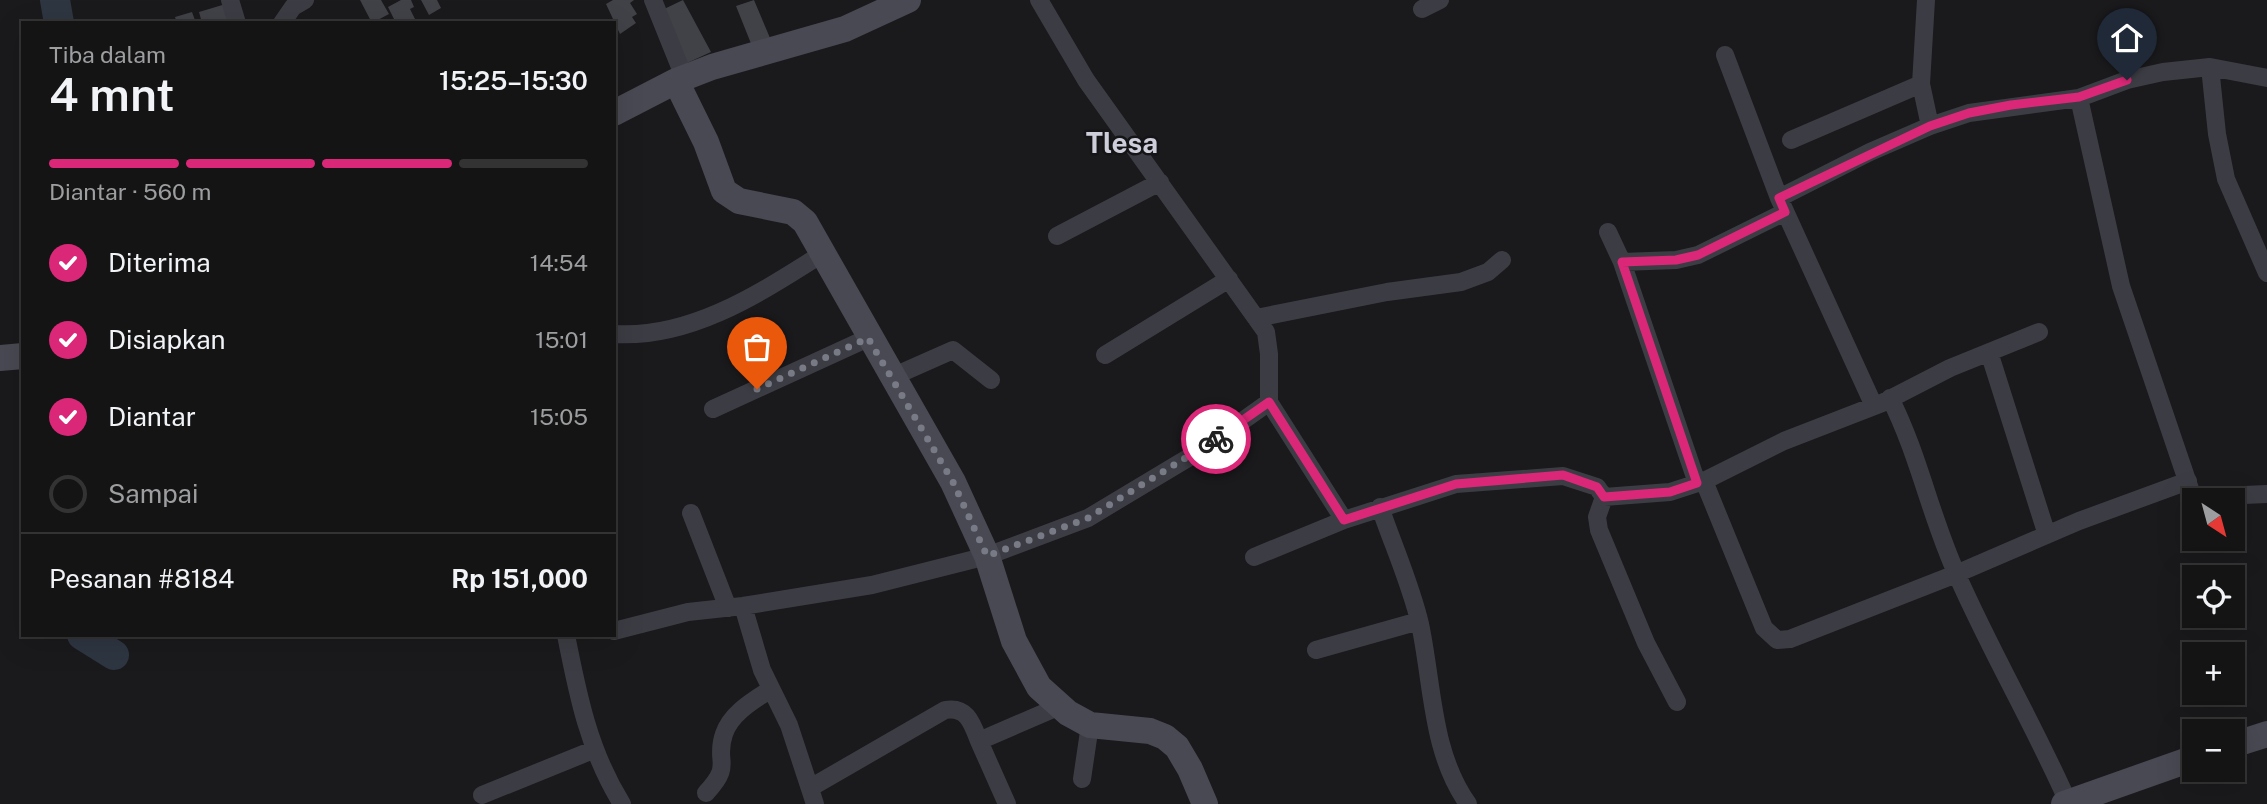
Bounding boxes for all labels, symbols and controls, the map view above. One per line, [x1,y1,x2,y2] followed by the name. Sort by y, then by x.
[2097,8,2157,80] pin
[2108,19,2146,57] icon: home
[49,41,166,68] text: Tiba dalam
[439,65,588,96] text: 15:25–15:30
[49,67,175,121] text: 4 mnt
[1086,126,1158,159] district label: Tlesa
[49,178,211,205] text: Diantar · 560 m
[49,244,87,282] icon: check
[108,247,211,278] text: Diterima
[530,249,588,276] text: 14:54
[727,317,787,389] pin
[49,321,87,359] icon: check
[108,324,226,355] text: Disiapkan
[535,326,588,353] text: 15:01
[738,328,776,366] icon: bag
[49,398,87,436] icon: check
[108,401,196,432] text: Diantar
[530,403,588,430] text: 15:05
[1181,404,1251,474] courier
[1197,420,1235,458] icon: bike
[108,478,198,509] text: Sampai
[2182,488,2245,551] north arrow
[2182,488,2245,782] map controls
[49,563,234,594] text: Pesanan #8184
[451,563,588,594] text: Rp 151,000
[2182,565,2245,628] button: locate
[2182,642,2245,705] button: +
[2182,719,2245,782] button: −

